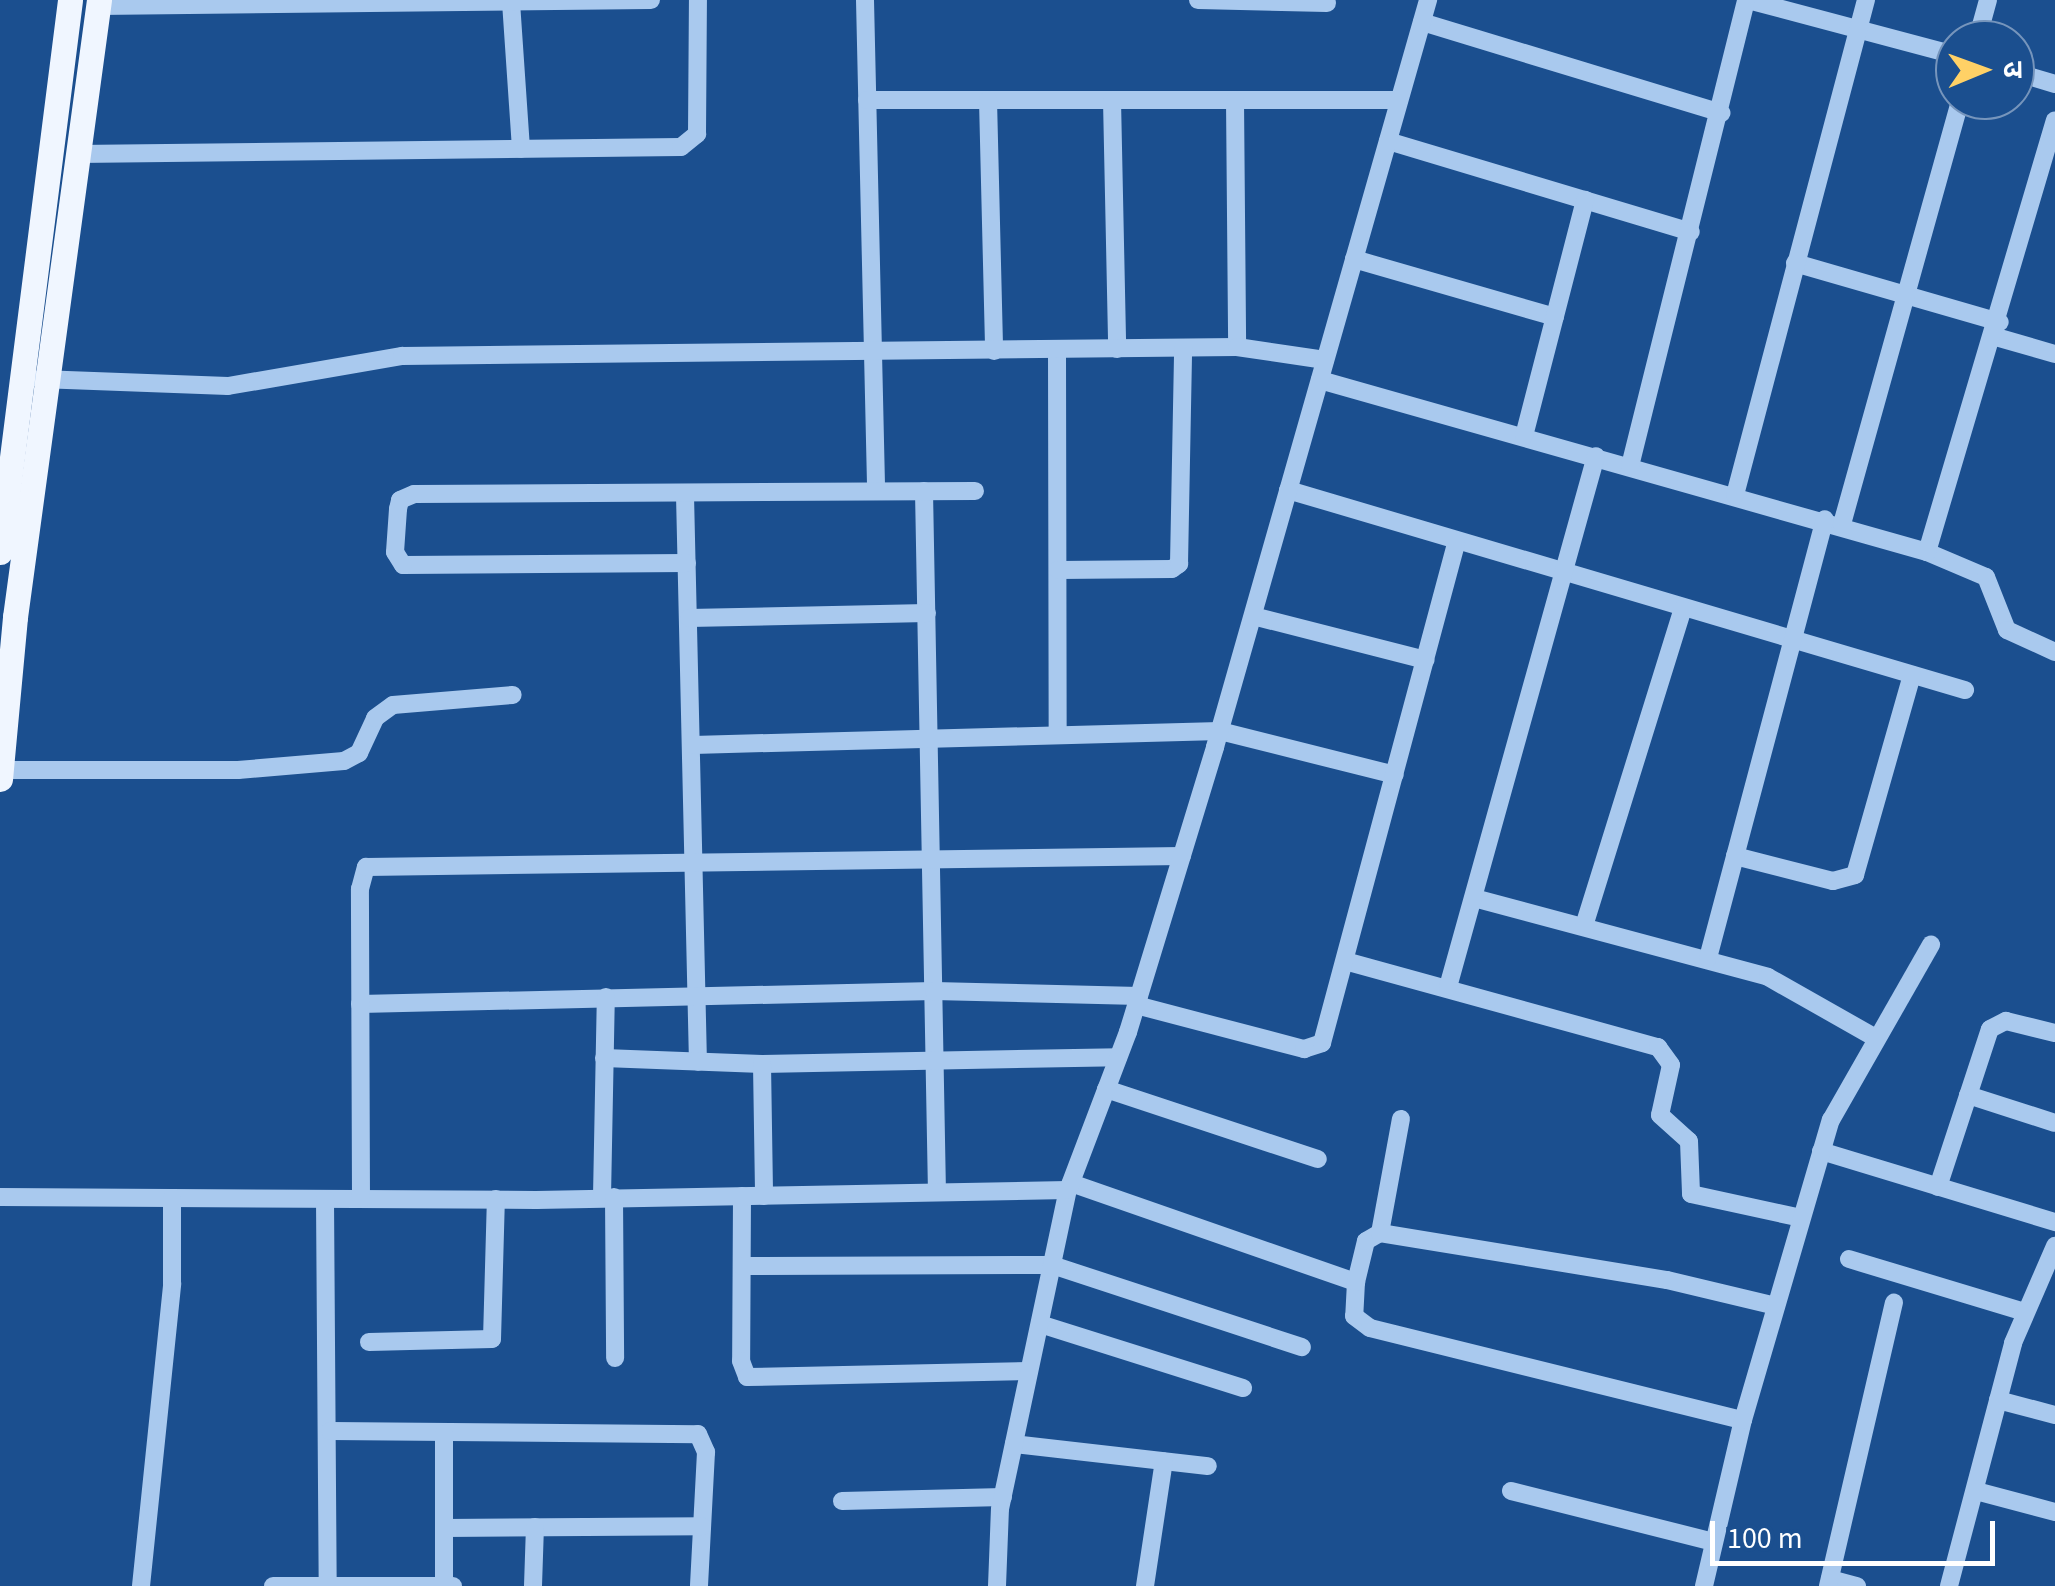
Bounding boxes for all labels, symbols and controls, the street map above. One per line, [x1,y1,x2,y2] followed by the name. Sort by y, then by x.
[1935,20,2035,120] north arrow
[1993,61,2033,78] text: उ
[1715,1501,2000,1563] scale bar
[1727,1517,1803,1560] text: 100 m

